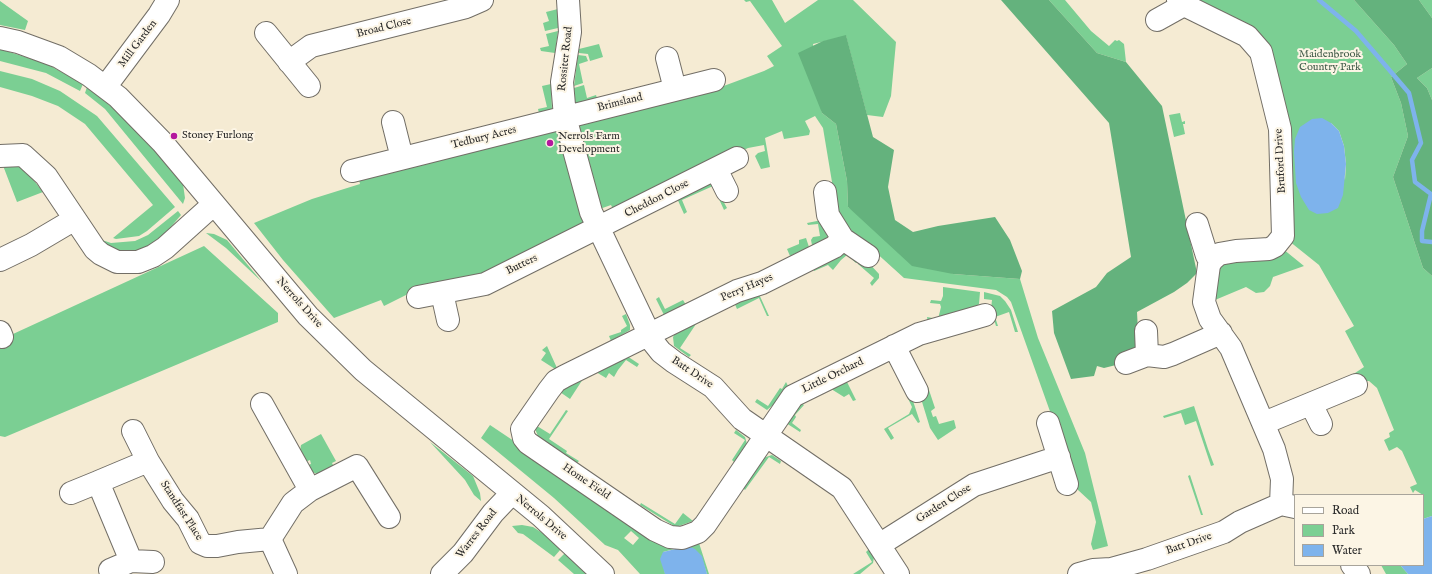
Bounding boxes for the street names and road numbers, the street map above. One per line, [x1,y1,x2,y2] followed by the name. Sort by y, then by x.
[355,15,413,41] street label: Broad Close
[116,18,160,70] street label: Mill Garden
[556,26,576,92] street label: Rossiter Road
[596,91,644,115] street label: Brimsland
[450,124,518,152] street label: Tedbury Acres
[1273,128,1289,194] street label: Bruford Drive
[623,177,691,221] street label: Cheddon Close
[504,252,540,278] street label: Butters
[719,271,775,305] street label: Perry Hayes
[273,275,325,331] street label: Nerrols Drive
[669,354,715,392] street label: Batt Drive
[800,355,866,397] street label: Little Orchard
[560,461,612,503] street label: Home Field
[157,479,205,543] street label: Standfast Place
[914,482,974,526] street label: Garden Close
[513,493,569,543] street label: Nerrols Drive
[454,507,500,561] street label: Warres Road
[1164,530,1214,558] street label: Batt Drive

